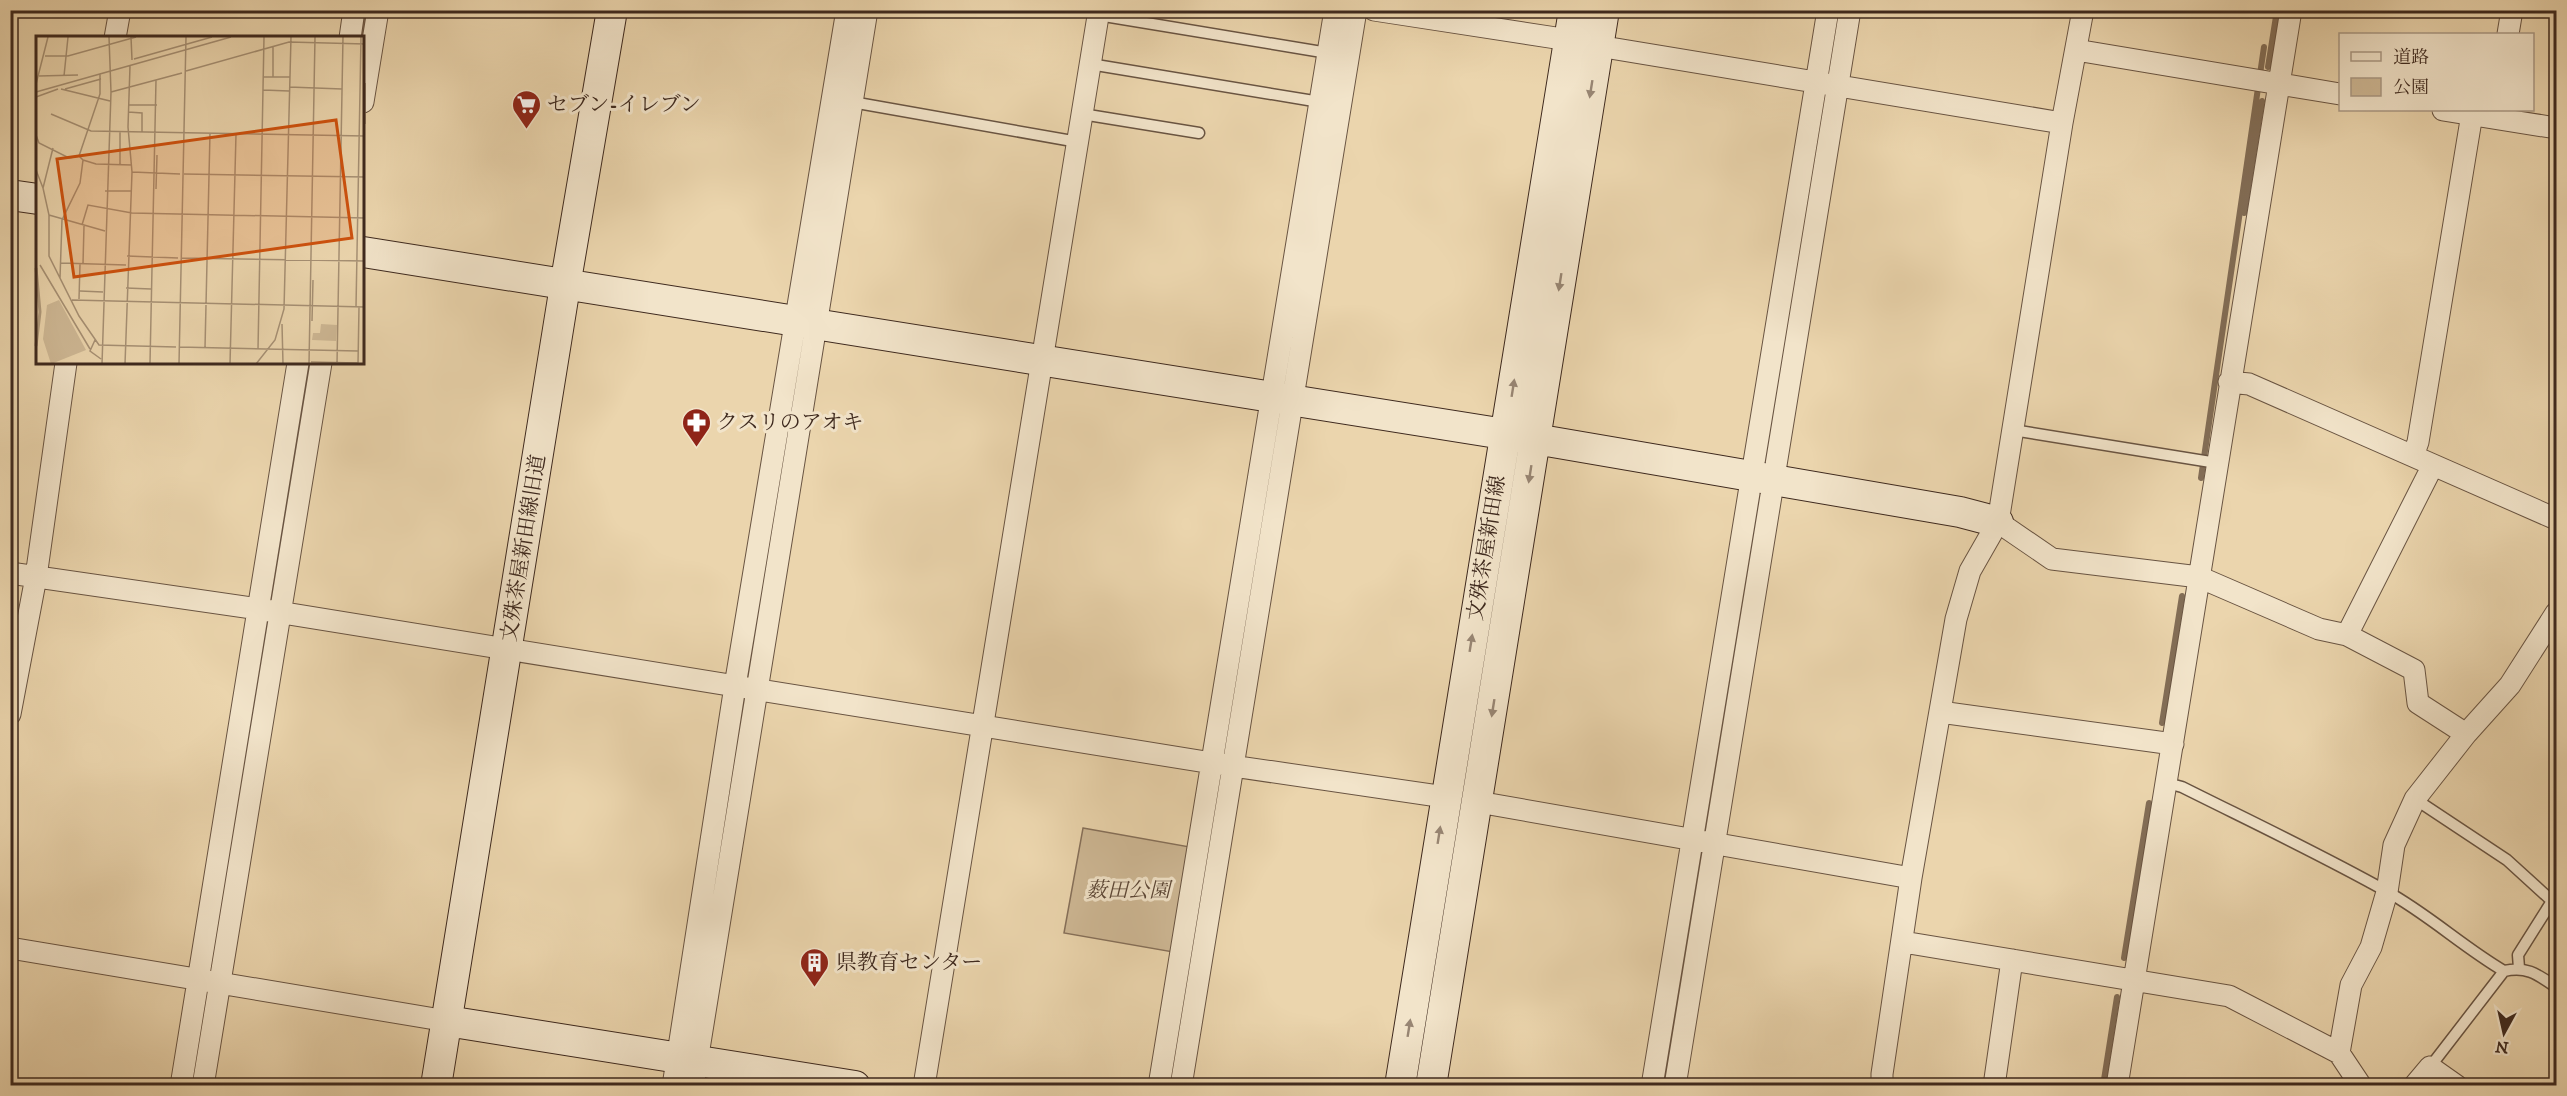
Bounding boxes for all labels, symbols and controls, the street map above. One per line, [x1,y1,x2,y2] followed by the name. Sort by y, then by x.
[2339,33,2534,111] legend
[36,36,364,364] inset map
[2393,47,2429,69] text: 道路
[2393,77,2429,99] text: 公園
[1587,80,1596,99] one-way arrow
[510,88,542,130] supermarket icon: セブン-イレブン
[547,92,701,118] place label: セブン-イレブン
[1556,272,1565,291] one-way arrow
[1508,378,1517,397] one-way arrow
[680,406,712,448] pharmacy icon: クスリのアオキ
[717,410,864,436] place label: クスリのアオキ
[496,453,552,644] street label: 文殊茶屋新田線旧道
[1525,465,1534,484] one-way arrow
[1463,474,1511,623] street label: 文殊茶屋新田線
[1466,633,1475,652] one-way arrow
[1488,699,1497,718] one-way arrow
[1435,825,1444,844] one-way arrow
[1086,878,1173,904] park label: 薮田公園
[799,946,831,988] building icon: 県教育センター
[836,950,982,976] place label: 県教育センター
[2474,1003,2534,1063] north arrow
[1405,1018,1414,1037] one-way arrow
[2494,1036,2510,1058] text: N

